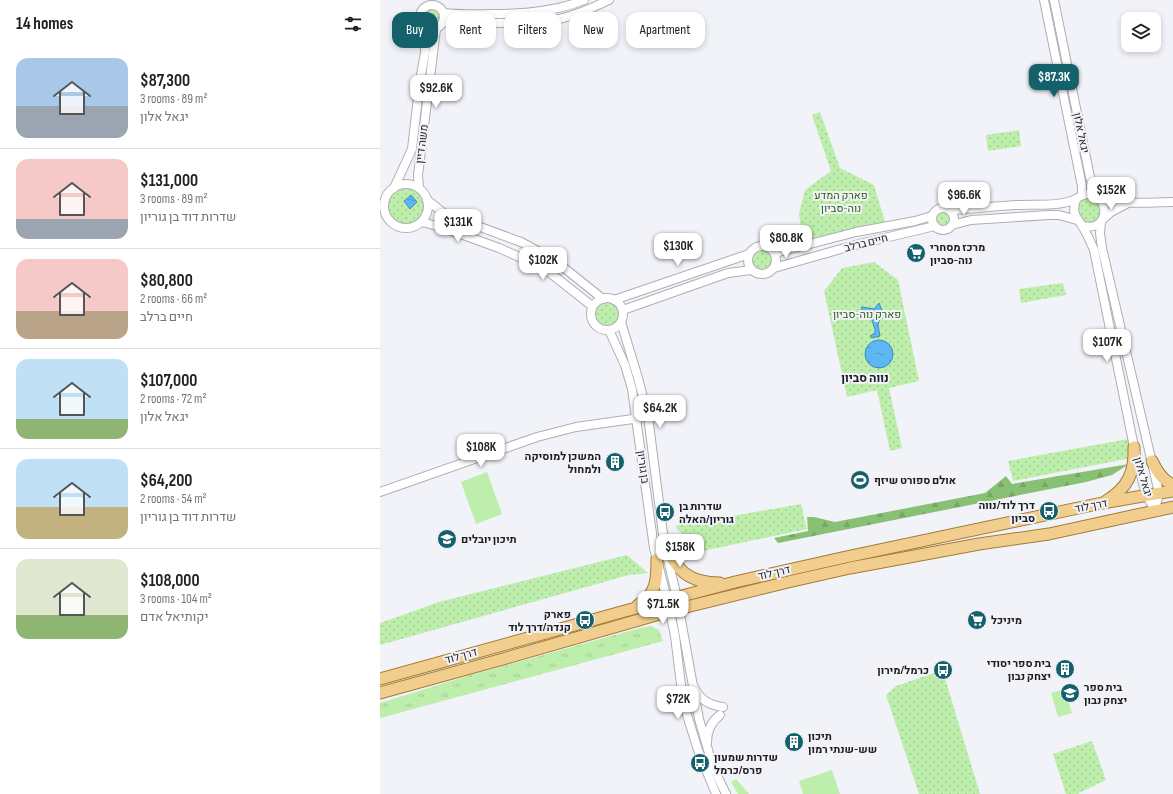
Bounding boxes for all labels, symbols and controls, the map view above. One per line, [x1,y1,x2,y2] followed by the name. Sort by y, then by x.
[392,12,438,48] chip: Buy
[446,12,496,48] chip: Rent
[504,12,561,48] chip: Filters
[569,12,618,48] chip: New
[626,12,705,48] chip: Apartment
[1121,12,1161,52] map controls
[1121,12,1161,52] button: layers
[342,13,364,35] icon: filters
[16,14,73,34] text: 14 homes
[1021,64,1087,98] pin: $87.3K
[1038,69,1070,85] text: $87.3K
[140,71,190,91] text: $87,300
[48,74,96,122] icon: home
[403,75,469,109] pin: $92.6K
[419,80,453,96] text: $92.6K
[140,91,207,107] text: 3 rooms · 89 m²
[140,109,189,125] text: יגאל אלון
[1070,112,1092,154] street label: יגאל אלון
[413,124,431,164] street label: משה דיין
[140,171,198,191] text: $131,000
[48,175,96,223] icon: home
[1083,177,1139,211] pin: $152K
[931,182,997,216] pin: $96.6K
[1096,182,1126,198] text: $152K
[947,187,981,203] text: $96.6K
[814,189,868,215] park label: פארק המדע נוה-סביון
[140,191,207,207] text: 3 rooms · 89 m²
[140,209,236,225] text: שדרות דוד בן גוריון
[430,209,486,243] pin: $131K
[443,214,473,230] text: $131K
[753,225,819,259] pin: $80.8K
[769,230,803,246] text: $80.8K
[843,231,889,255] street label: חיים ברלב
[650,233,706,267] pin: $130K
[663,238,693,254] text: $130K
[930,241,985,267] place label: מרכז מסחרי נוה-סביון
[905,242,927,264] supermarket icon: מרכז מסחרי נוה-סביון
[515,247,571,281] pin: $102K
[528,252,558,268] text: $102K
[140,271,193,291] text: $80,800
[48,275,96,323] icon: home
[140,291,207,307] text: 2 rooms · 66 m²
[833,308,901,321] park label: פארק נוה-סביון
[140,309,193,325] text: חיים ברלב
[1079,329,1135,363] pin: $107K
[1092,334,1122,350] text: $107K
[140,371,197,391] text: $107,000
[841,371,889,386] district label: נווה סביון
[48,375,96,423] icon: home
[140,391,206,407] text: 2 rooms · 72 m²
[627,395,693,429] pin: $64.2K
[643,400,677,416] text: $64.2K
[140,409,189,425] text: יגאל אלון
[453,434,509,468] pin: $108K
[466,439,496,455] text: $108K
[525,450,601,476] place label: המשכן למוסיקה ולמחול
[634,450,652,485] street label: בן גוריון
[604,451,626,473] building icon: המשכן למוסיקה ולמחול
[1131,455,1155,499] street label: יגאל אלון
[849,469,871,491] sports icon: אולם ספורט שיזף
[140,471,192,491] text: $64,200
[874,474,956,487] place label: אולם ספורט שיזף
[48,475,96,523] icon: home
[140,491,207,507] text: 2 rooms · 54 m²
[1074,496,1109,516] street label: דרך לוד
[978,499,1035,525] place label: דרך לוד/נווה סביון
[679,500,734,526] place label: שדרות בן גוריון/האלה
[1038,500,1060,522] bus stop icon: דרך לוד/נווה סביון
[654,501,676,523] bus stop icon: שדרות בן גוריון/האלה
[140,509,236,525] text: שדרות דוד בן גוריון
[436,528,458,550] school or university icon: תיכון יובלים
[461,533,517,546] place label: תיכון יובלים
[652,534,708,568] pin: $158K
[665,539,695,555] text: $158K
[756,563,792,583] street label: דרך לוד
[140,571,200,591] text: $108,000
[48,575,96,623] icon: home
[140,591,212,607] text: 3 rooms · 104 m²
[630,591,696,625] pin: $71.5K
[647,596,679,612] text: $71.5K
[508,608,571,634] place label: פארק קנדה/דרך לוד
[140,609,208,625] text: יקותיאל אדם
[574,609,596,631] bus stop icon: פארק קנדה/דרך לוד
[966,609,988,631] supermarket icon: מיניכל
[991,614,1022,627] place label: מיניכל
[443,645,479,667] street label: דרך לוד
[987,657,1051,683] place label: בית ספר יסודי יצחק נבון
[1054,658,1076,680] building icon: בית ספר יסודי יצחק נבון
[932,659,954,681] bus stop icon: כרמל/מירון
[877,664,929,677] place label: כרמל/מירון
[1084,681,1127,707] place label: בית ספר יצחק נבון
[1059,682,1081,704] school or university icon: בית ספר יצחק נבון
[654,686,702,720] pin: $72K
[666,691,690,707] text: $72K
[808,730,877,756] place label: תיכון שש-שנתי רמון
[783,731,805,753] building icon: תיכון שש-שנתי רמון
[714,751,778,777] place label: שדרות שמעון פרס/כרמל
[689,752,711,774] bus stop icon: שדרות שמעון פרס/כרמל

